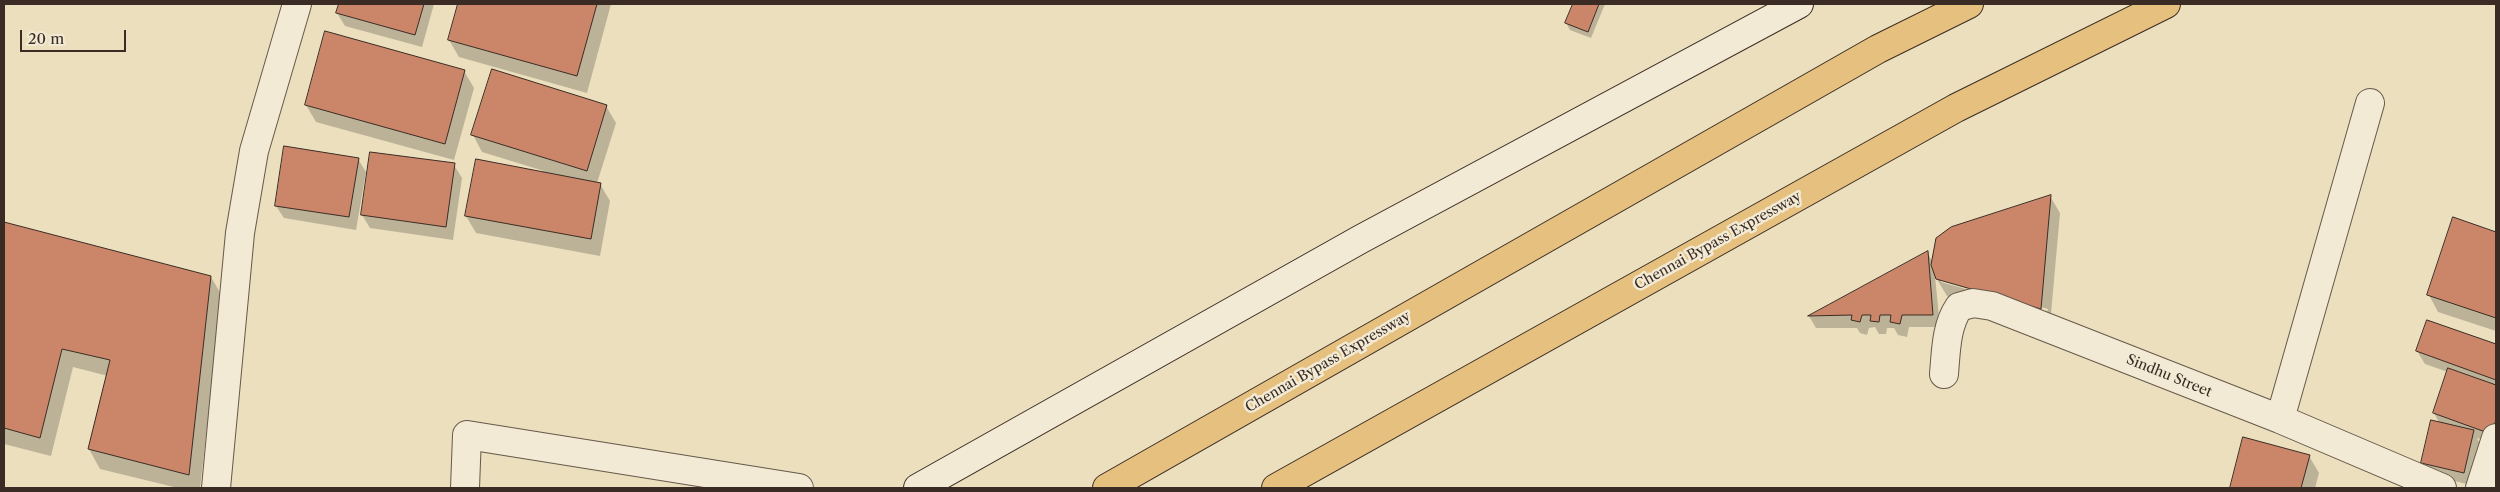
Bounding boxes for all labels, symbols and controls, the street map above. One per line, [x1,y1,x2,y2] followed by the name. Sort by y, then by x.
[22,20,129,52] scale bar
[28,29,64,48] text: 20 m
[1632,188,1804,294] street label: Chennai Bypass Expressway
[1242,308,1414,416] street label: Chennai Bypass Expressway
[2124,351,2214,401] street label: Sindhu Street

